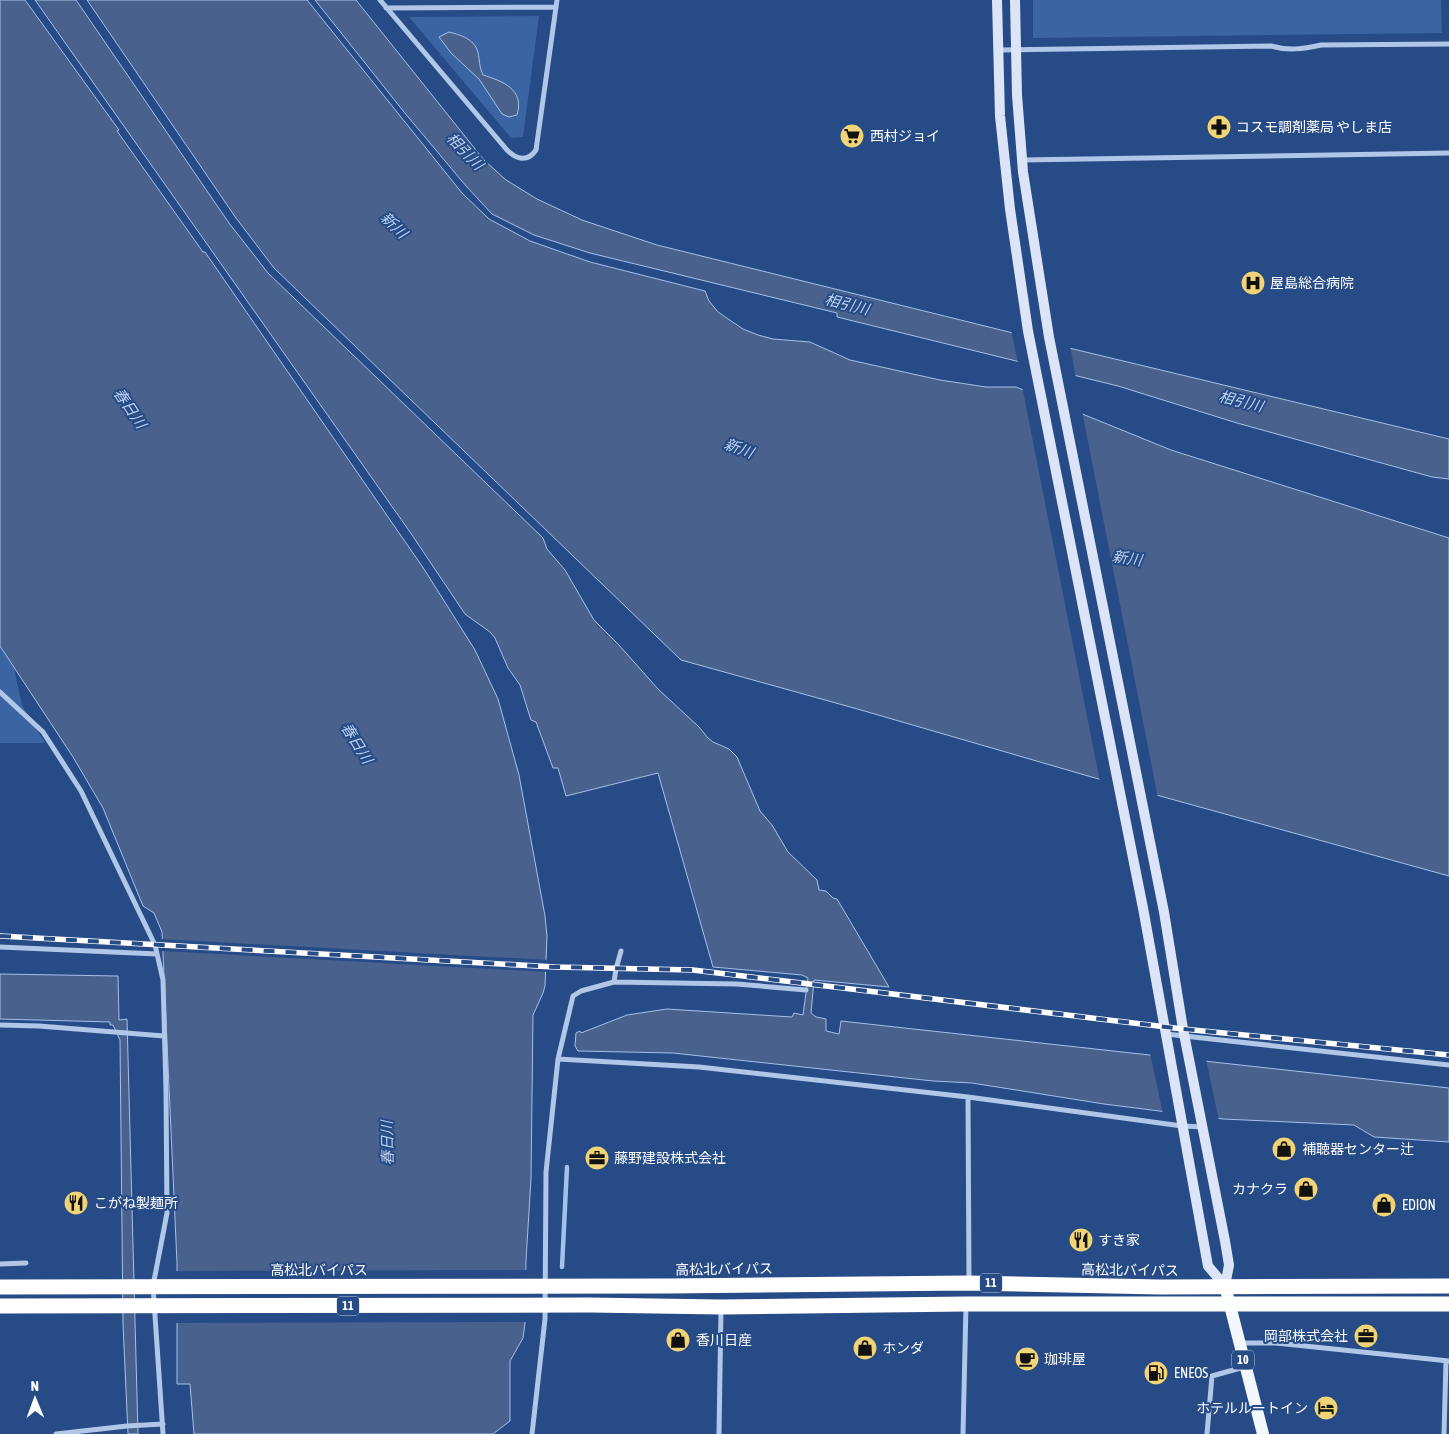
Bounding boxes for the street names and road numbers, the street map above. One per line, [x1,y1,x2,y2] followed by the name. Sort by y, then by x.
[675,1260,773,1278] street label: 高松北バイパス
[1081,1261,1179,1279] street label: 高松北バイパス
[270,1262,368,1278] street label: 高松北バイパス
[980,1274,1002,1292] road number: 11
[337,1296,359,1315] road number: 11
[1232,1350,1254,1370] road number: 10

